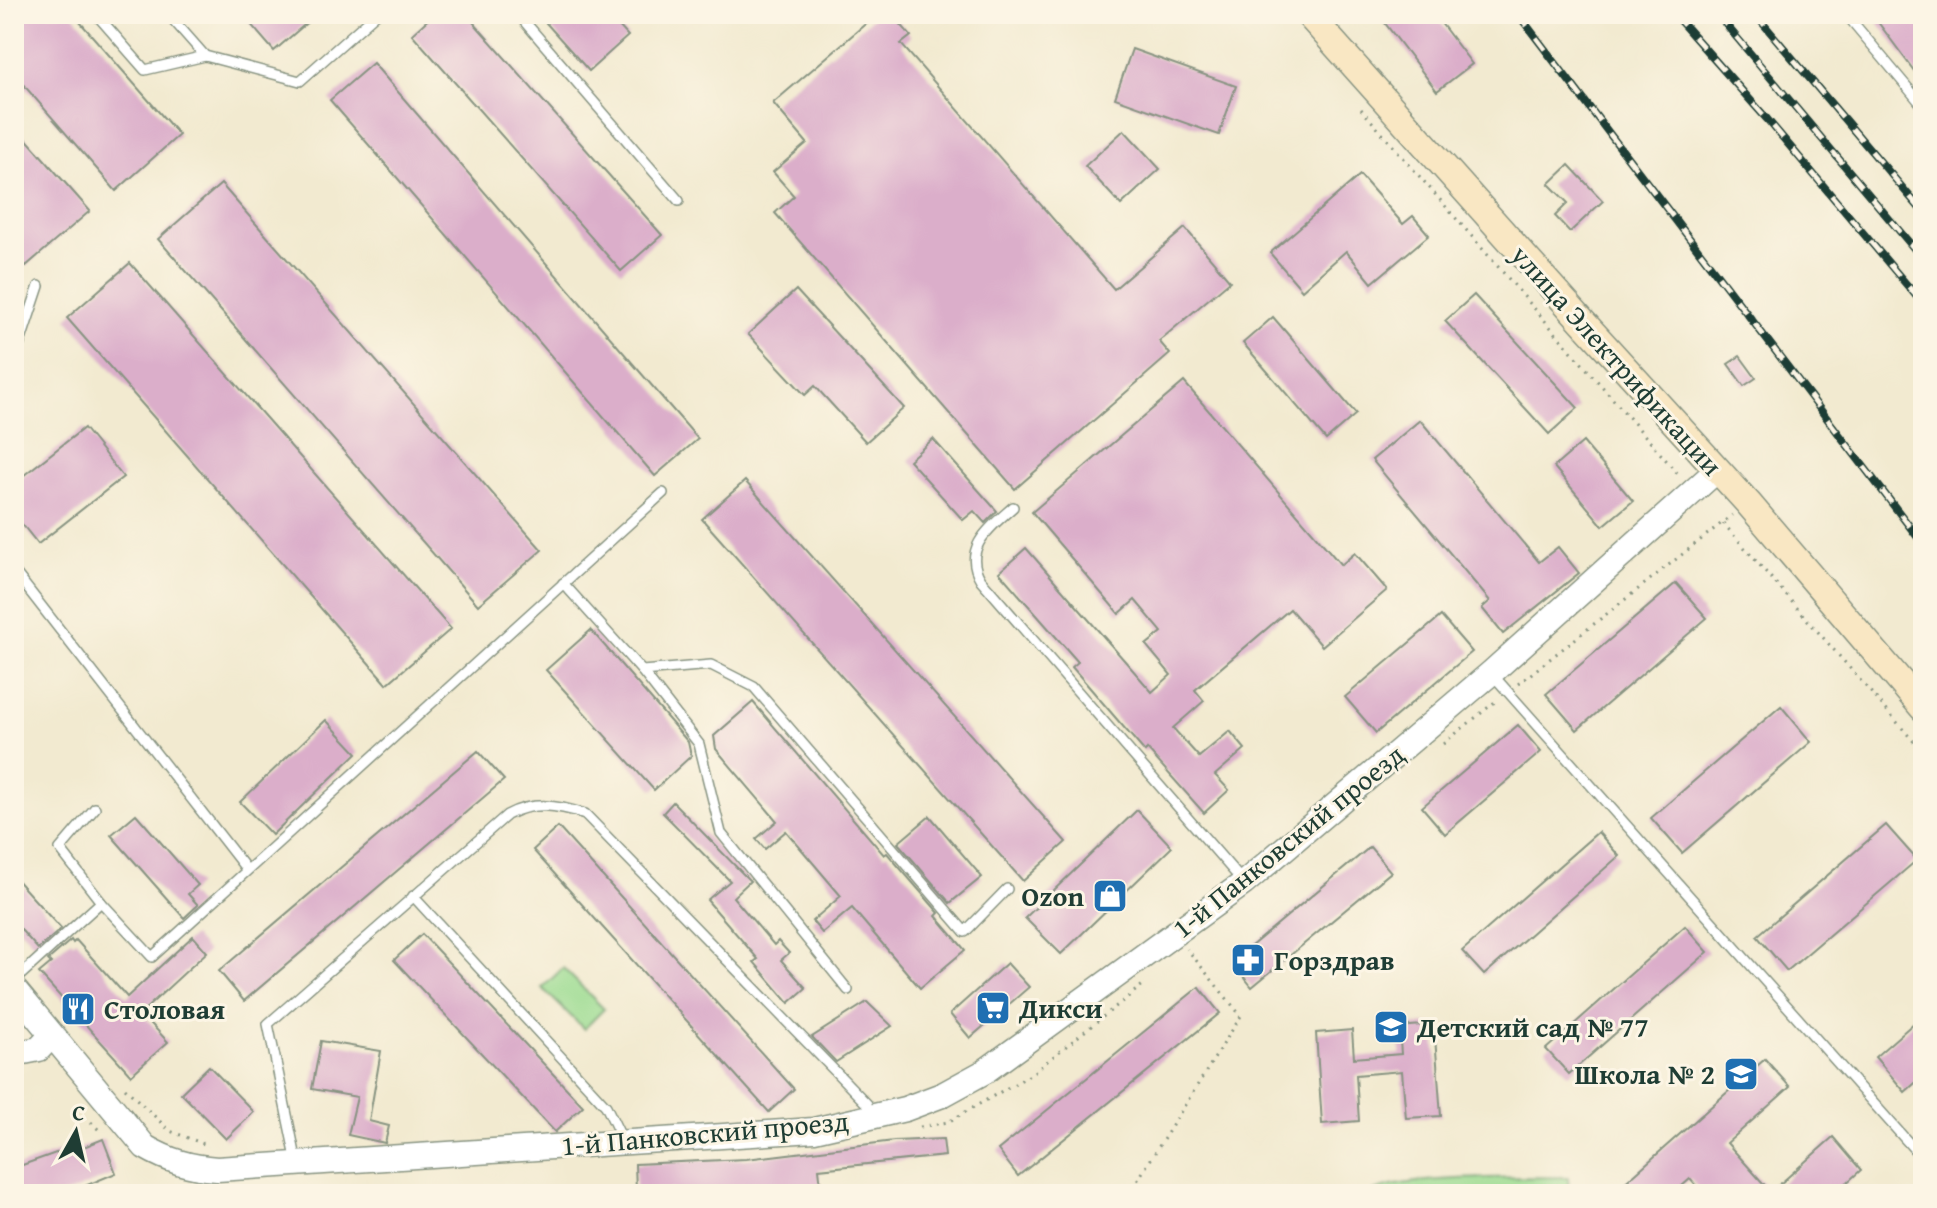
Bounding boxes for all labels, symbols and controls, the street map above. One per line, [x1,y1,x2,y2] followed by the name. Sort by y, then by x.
[1501,234,1733,484] street label: улица Электрификации
[1163,734,1413,947] street label: 1-й Панковский проезд
[1022,875,1084,916] place label: Ozon
[1091,877,1129,915] shop icon: Ozon
[1274,939,1395,980] place label: Горздрав
[1229,941,1267,979] pharmacy icon: Горздрав
[1018,987,1103,1028] place label: Дикси
[104,988,225,1029] place label: Столовая
[974,989,1012,1027] supermarket icon: Дикси
[59,990,97,1028] restaurant icon: Столовая
[1416,1006,1649,1047] place label: Детский сад № 77
[1372,1008,1410,1046] school or university icon: Детский сад № 77
[1575,1053,1715,1094] place label: Школа № 2
[1722,1055,1760,1093] school or university icon: Школа № 2
[36,1092,116,1172] north arrow
[70,1095,87,1129] text: С
[560,1100,850,1165] street label: 1-й Панковский проезд

